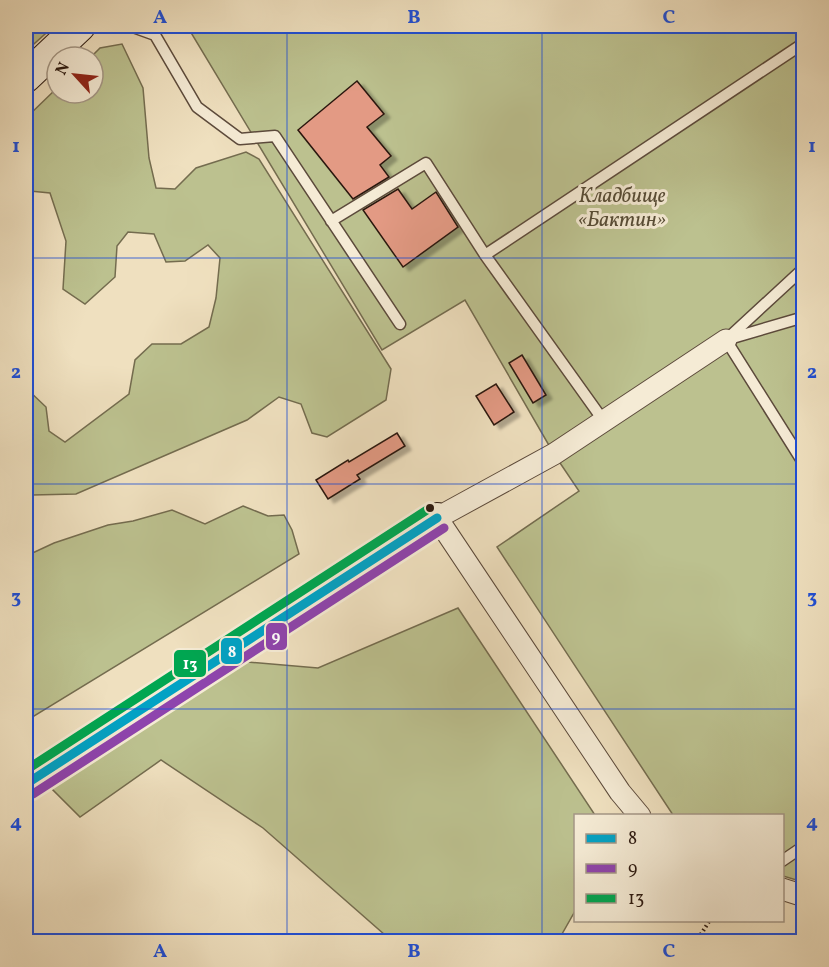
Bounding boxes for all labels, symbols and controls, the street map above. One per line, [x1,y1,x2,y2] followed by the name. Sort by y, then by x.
[153,4,167,32] text: A
[407,4,421,32] text: B
[663,4,676,32] text: C
[45,45,105,105] north arrow
[51,59,76,79] text: N
[12,133,20,161] text: 1
[808,133,816,161] text: 1
[578,182,666,235] park label: Кладбище «Бактин»
[11,359,21,387] text: 2
[807,359,817,387] text: 2
[424,502,436,514] unlabelled marker
[11,584,21,612] text: 3
[807,584,817,612] text: 3
[265,622,288,651] line badge: 9
[272,627,281,649] text: 9
[220,637,243,665] line badge: 8
[228,642,236,664] text: 8
[173,649,207,678] line badge: 13
[183,654,197,676] text: 13
[10,809,22,837] text: 4
[806,809,818,837] text: 4
[574,814,784,922] legend
[628,827,637,852] text: 8
[628,857,637,882] text: 9
[628,887,644,912] text: 13
[153,938,167,966] text: A
[407,938,421,966] text: B
[663,938,676,966] text: C

